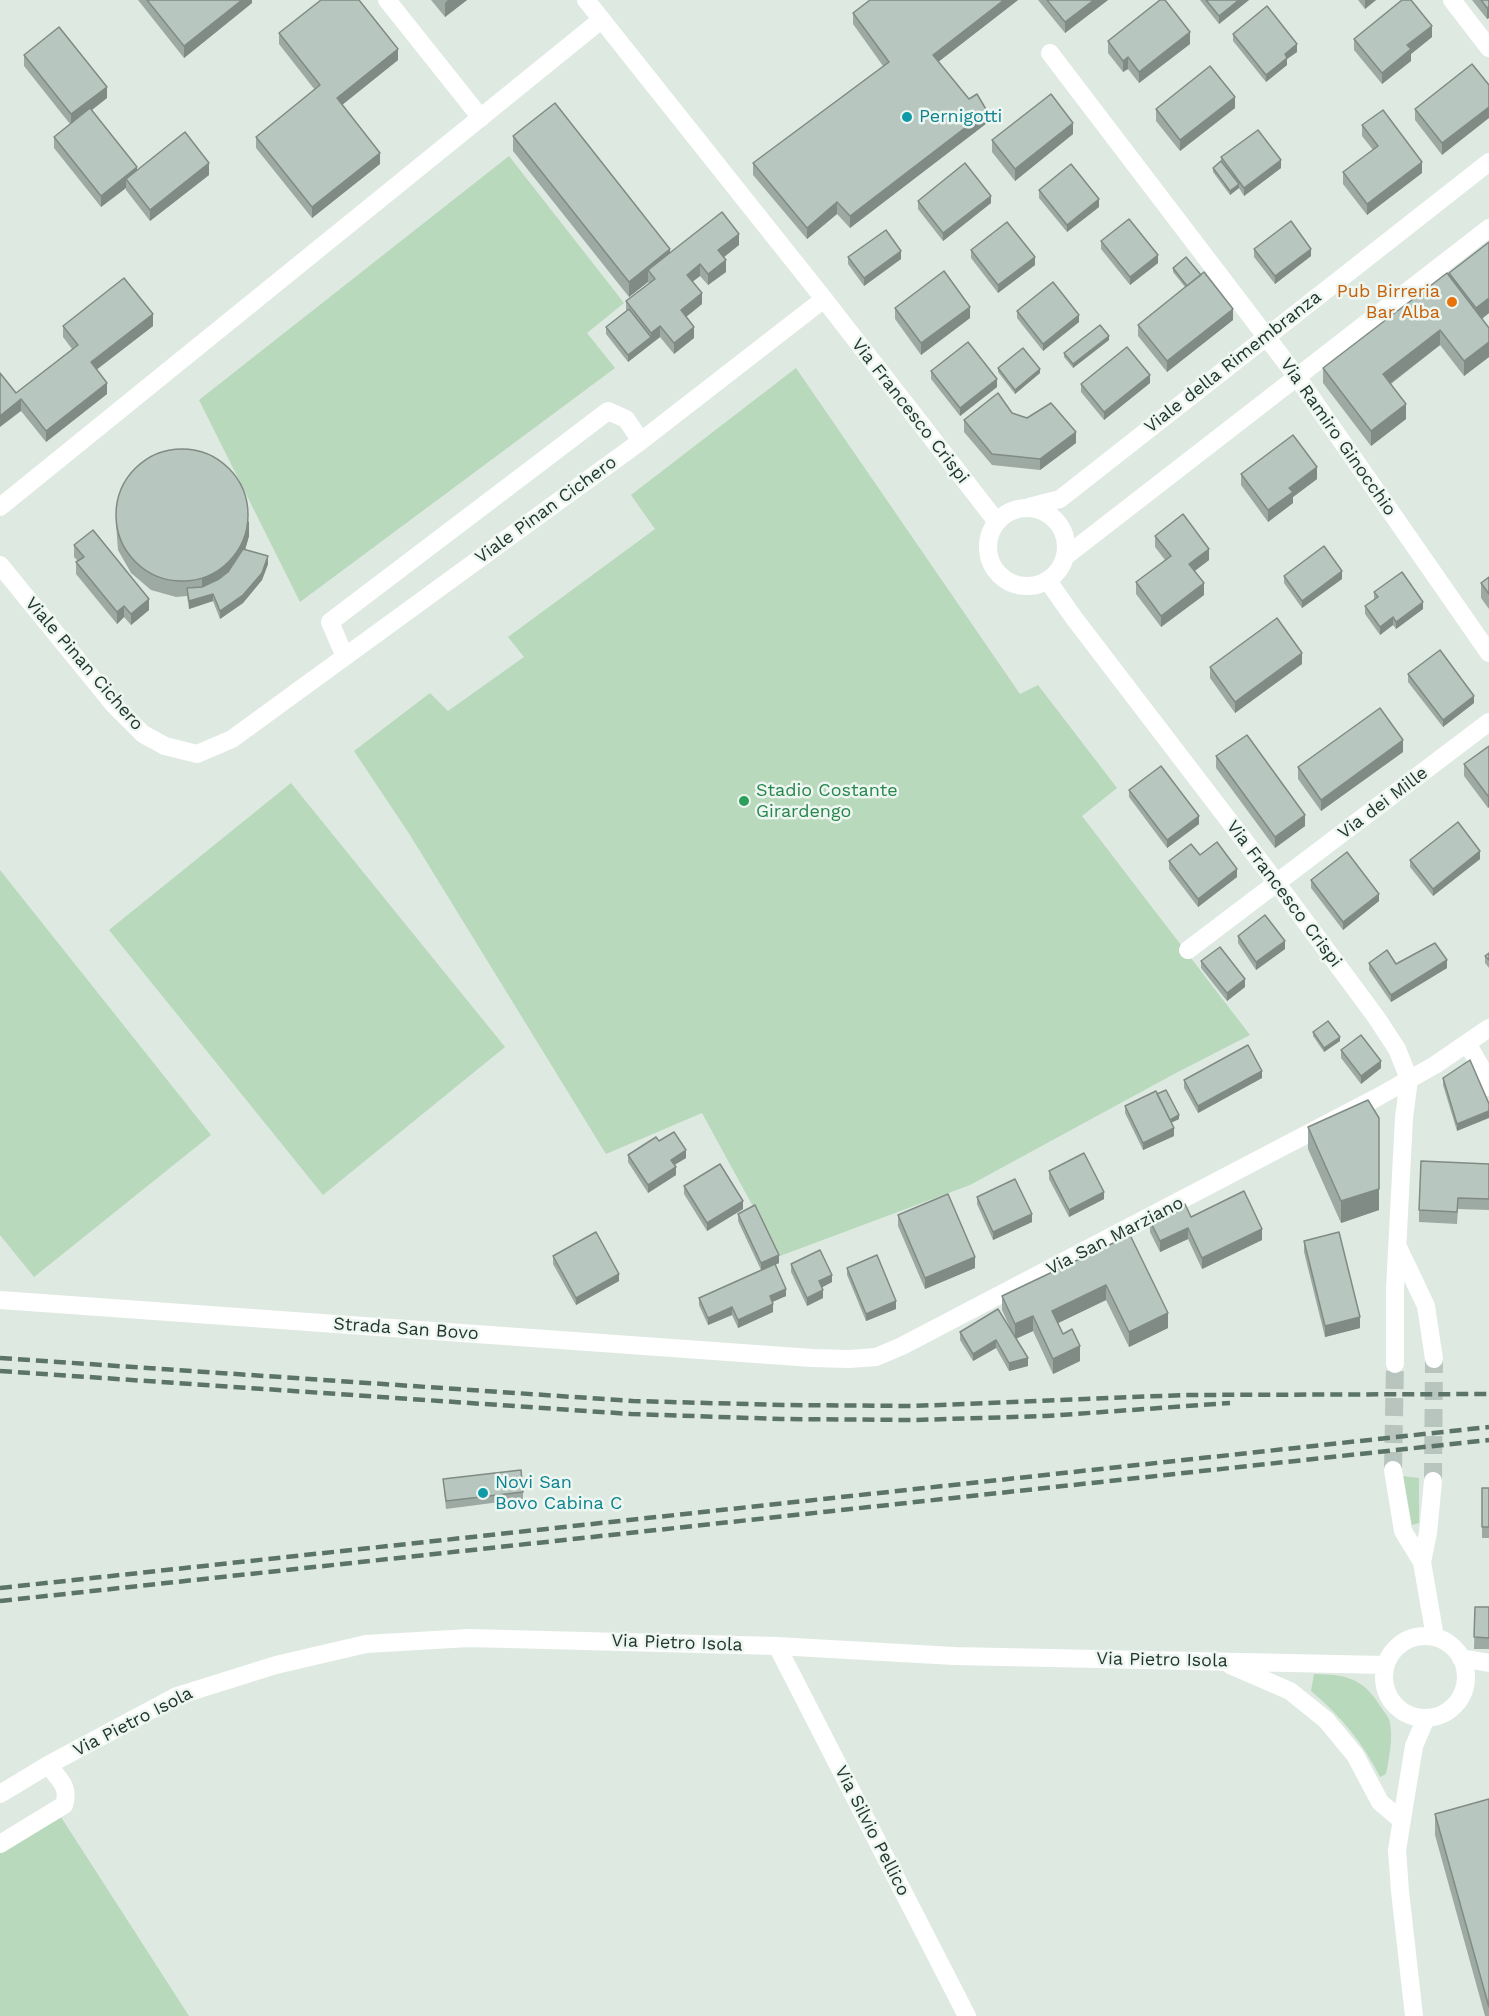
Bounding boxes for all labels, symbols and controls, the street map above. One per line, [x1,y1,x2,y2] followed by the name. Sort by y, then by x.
[919,106,1002,128] place label: Pernigotti
[900,110,914,124] marker: Pernigotti
[1337,281,1440,324] place label: Pub Birreria Bar Alba
[1140,286,1326,438] street label: Viale della Rimembranza
[1445,295,1459,309] marker: Pub Birreria Bar Alba
[847,334,973,488] street label: Via Francesco Crispi
[1275,354,1401,520] street label: Via Ramiro Ginocchio
[471,451,621,569] street label: Viale Pinan Cichero
[20,593,148,735] street label: Viale Pinan Cichero
[1334,762,1432,844] street label: Via dei Mille
[756,780,898,822] place label: Stadio Costante Girardengo
[737,794,751,808] marker: Stadio Costante Girardengo
[1222,816,1346,972] street label: Via Francesco Crispi
[1043,1192,1187,1280] street label: Via San Marziano
[333,1313,479,1345] street label: Strada San Bovo
[495,1472,622,1514] place label: Novi San Bovo Cabina C
[476,1486,490,1500] marker: Novi San Bovo Cabina C
[611,1630,743,1656] street label: Via Pietro Isola
[1096,1648,1228,1672] street label: Via Pietro Isola
[70,1683,196,1761] street label: Via Pietro Isola
[830,1762,914,1900] street label: Via Silvio Pellico

